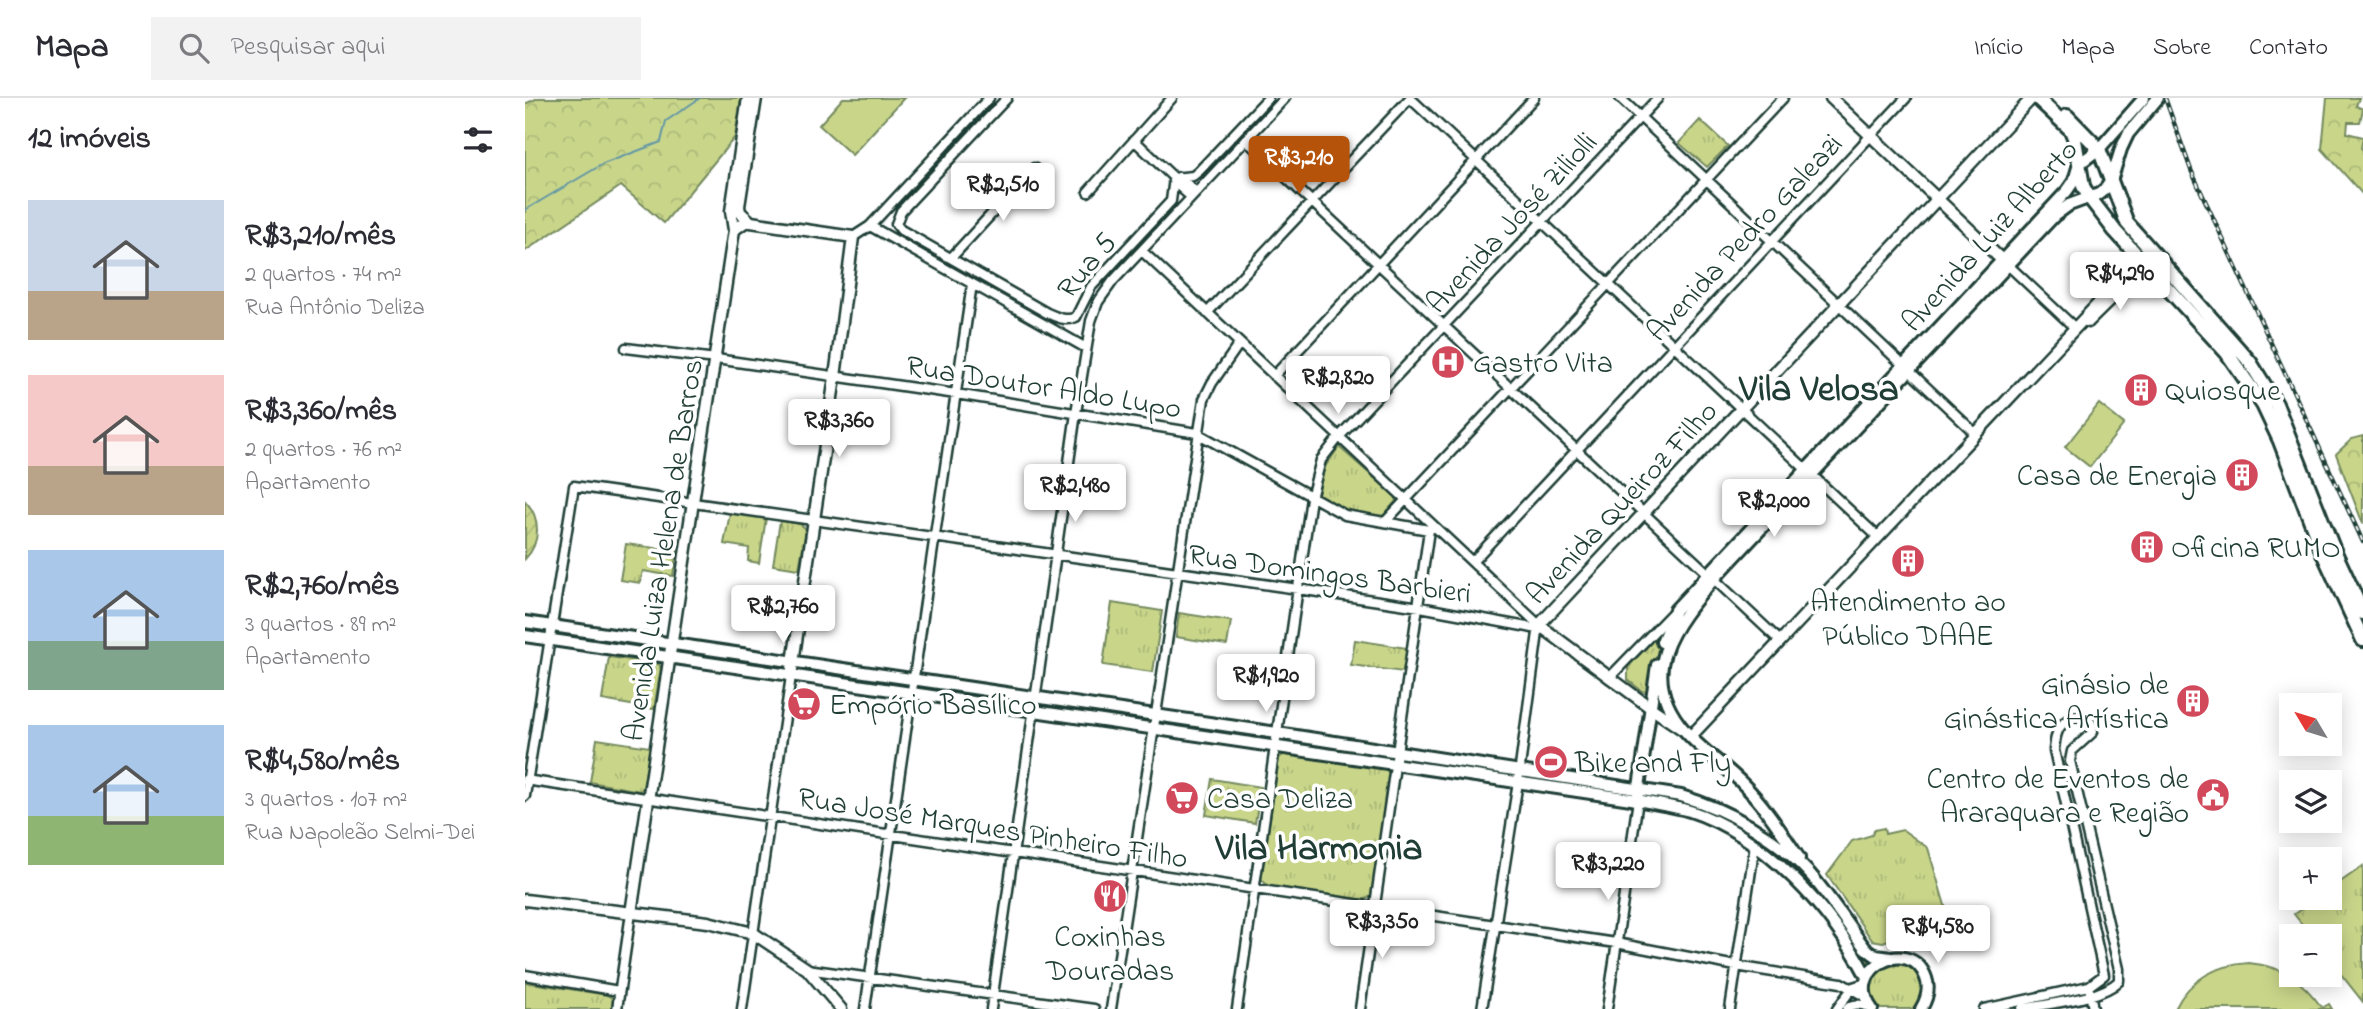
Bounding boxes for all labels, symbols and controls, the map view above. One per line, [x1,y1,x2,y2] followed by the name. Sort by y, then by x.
[151,17,641,80] search box
[35,24,109,72] text: Mapa
[175,29,213,67] icon: search
[231,29,385,67] text: Pesquisar aqui
[1974,31,2023,66] text: Início
[2061,31,2115,66] text: Mapa
[2153,31,2211,66] text: Sobre
[2249,31,2328,66] text: Contato
[28,118,151,162] text: 12 imóveis
[459,121,497,159] icon: filters
[1417,123,1609,325] street label: Avenida José Ziliolli
[1638,125,1855,353] street label: Avenida Pedro Galeazi
[1892,131,2090,343] street label: Avenida Luiz Alberto
[1234,136,1364,196] pin: R$3,210
[1265,142,1333,175] text: R$3,210
[938,164,1068,223] pin: R$2,510
[967,169,1039,202] text: R$2,510
[245,215,396,259] text: R$3,210/mês
[1048,224,1129,310] street label: Rua 5
[84,228,168,312] icon: home
[2055,252,2185,312] pin: R$4,290
[2086,258,2154,291] text: R$4,290
[245,259,402,292] text: 2 quartos · 74 m²
[245,292,425,325] text: Rua Antônio Deliza
[1429,343,1467,381] hospital icon: Gastro Vita
[1473,343,1613,387] place label: Gastro Vita
[903,345,1184,432] street label: Rua Doutor Aldo Lupo
[613,356,717,745] street label: Avenida Luiza Helena de Barros
[1273,356,1403,416] pin: R$2,820
[1302,362,1374,395] text: R$2,820
[1738,364,1899,418] district label: Vila Velosa
[2122,371,2160,409] building icon: Quiosque
[2165,371,2281,415] place label: Quiosque
[245,390,397,434] text: R$3,360/mês
[1517,392,1730,616] street label: Avenida Queiroz Filho
[774,400,904,459] pin: R$3,360
[84,403,168,487] icon: home
[804,405,874,438] text: R$3,360
[245,434,402,467] text: 2 quartos · 76 m²
[2017,456,2217,500] place label: Casa de Energia
[2223,456,2261,494] building icon: Casa de Energia
[1010,464,1140,524] pin: R$2,480
[245,467,371,500] text: Apartamento
[1040,470,1110,503] text: R$2,480
[1709,480,1839,539] pin: R$2,000
[1738,485,1810,518] text: R$2,000
[2128,528,2166,566] building icon: Oficina RUMO
[2171,528,2341,572] place label: Oficina RUMO
[1185,534,1474,618] street label: Rua Domingos Barbieri
[1889,542,1927,580] building icon: Atendimento ao Público DAAE
[245,565,400,609] text: R$2,760/mês
[84,578,168,662] icon: home
[1810,582,2006,660] place label: Atendimento ao Público DAAE
[718,586,848,645] pin: R$2,760
[747,591,819,624] text: R$2,760
[245,609,396,642] text: 3 quartos · 89 m²
[245,642,371,675] text: Apartamento
[1201,654,1331,714] pin: R$1,920
[1233,660,1299,693] text: R$1,920
[1944,665,2170,743] place label: Ginásio de Ginástica Artística
[2174,682,2212,720] building icon: Ginásio de Ginástica Artística
[785,685,823,723] supermarket icon: Empório Basílico
[829,685,1037,729] place label: Empório Basílico
[2279,693,2341,756] north arrow
[2279,693,2342,987] map controls
[245,740,400,784] text: R$4,580/mês
[1532,743,1570,781] sports icon: Bike and Fly
[1574,743,1731,787] place label: Bike and Fly
[84,753,168,837] icon: home
[1926,759,2190,837] place label: Centro de Eventos de Araraquara e Região
[2279,770,2342,833] button: layers
[2194,776,2232,814] public building icon: Centro de Eventos de Araraquara e Região
[794,777,1191,883] street label: Rua José Marques Pinheiro Filho
[1163,779,1201,817] supermarket icon: Casa Deliza
[1207,779,1353,823] place label: Casa Deliza
[245,784,407,817] text: 3 quartos · 107 m²
[245,817,475,850] text: Rua Napoleão Selmi-Dei
[1214,823,1423,877] district label: Vila Harmonia
[1543,842,1673,902] pin: R$3,220
[2279,847,2342,910] button: +
[1572,848,1644,881] text: R$3,220
[1091,877,1129,915] restaurant icon: Coxinhas Douradas
[1317,900,1447,960] pin: R$3,350
[1346,906,1418,939] text: R$3,350
[1873,906,2003,965] pin: R$4,580
[1902,911,1974,944] text: R$4,580
[1045,917,1174,995] place label: Coxinhas Douradas
[2279,924,2342,987] button: −

